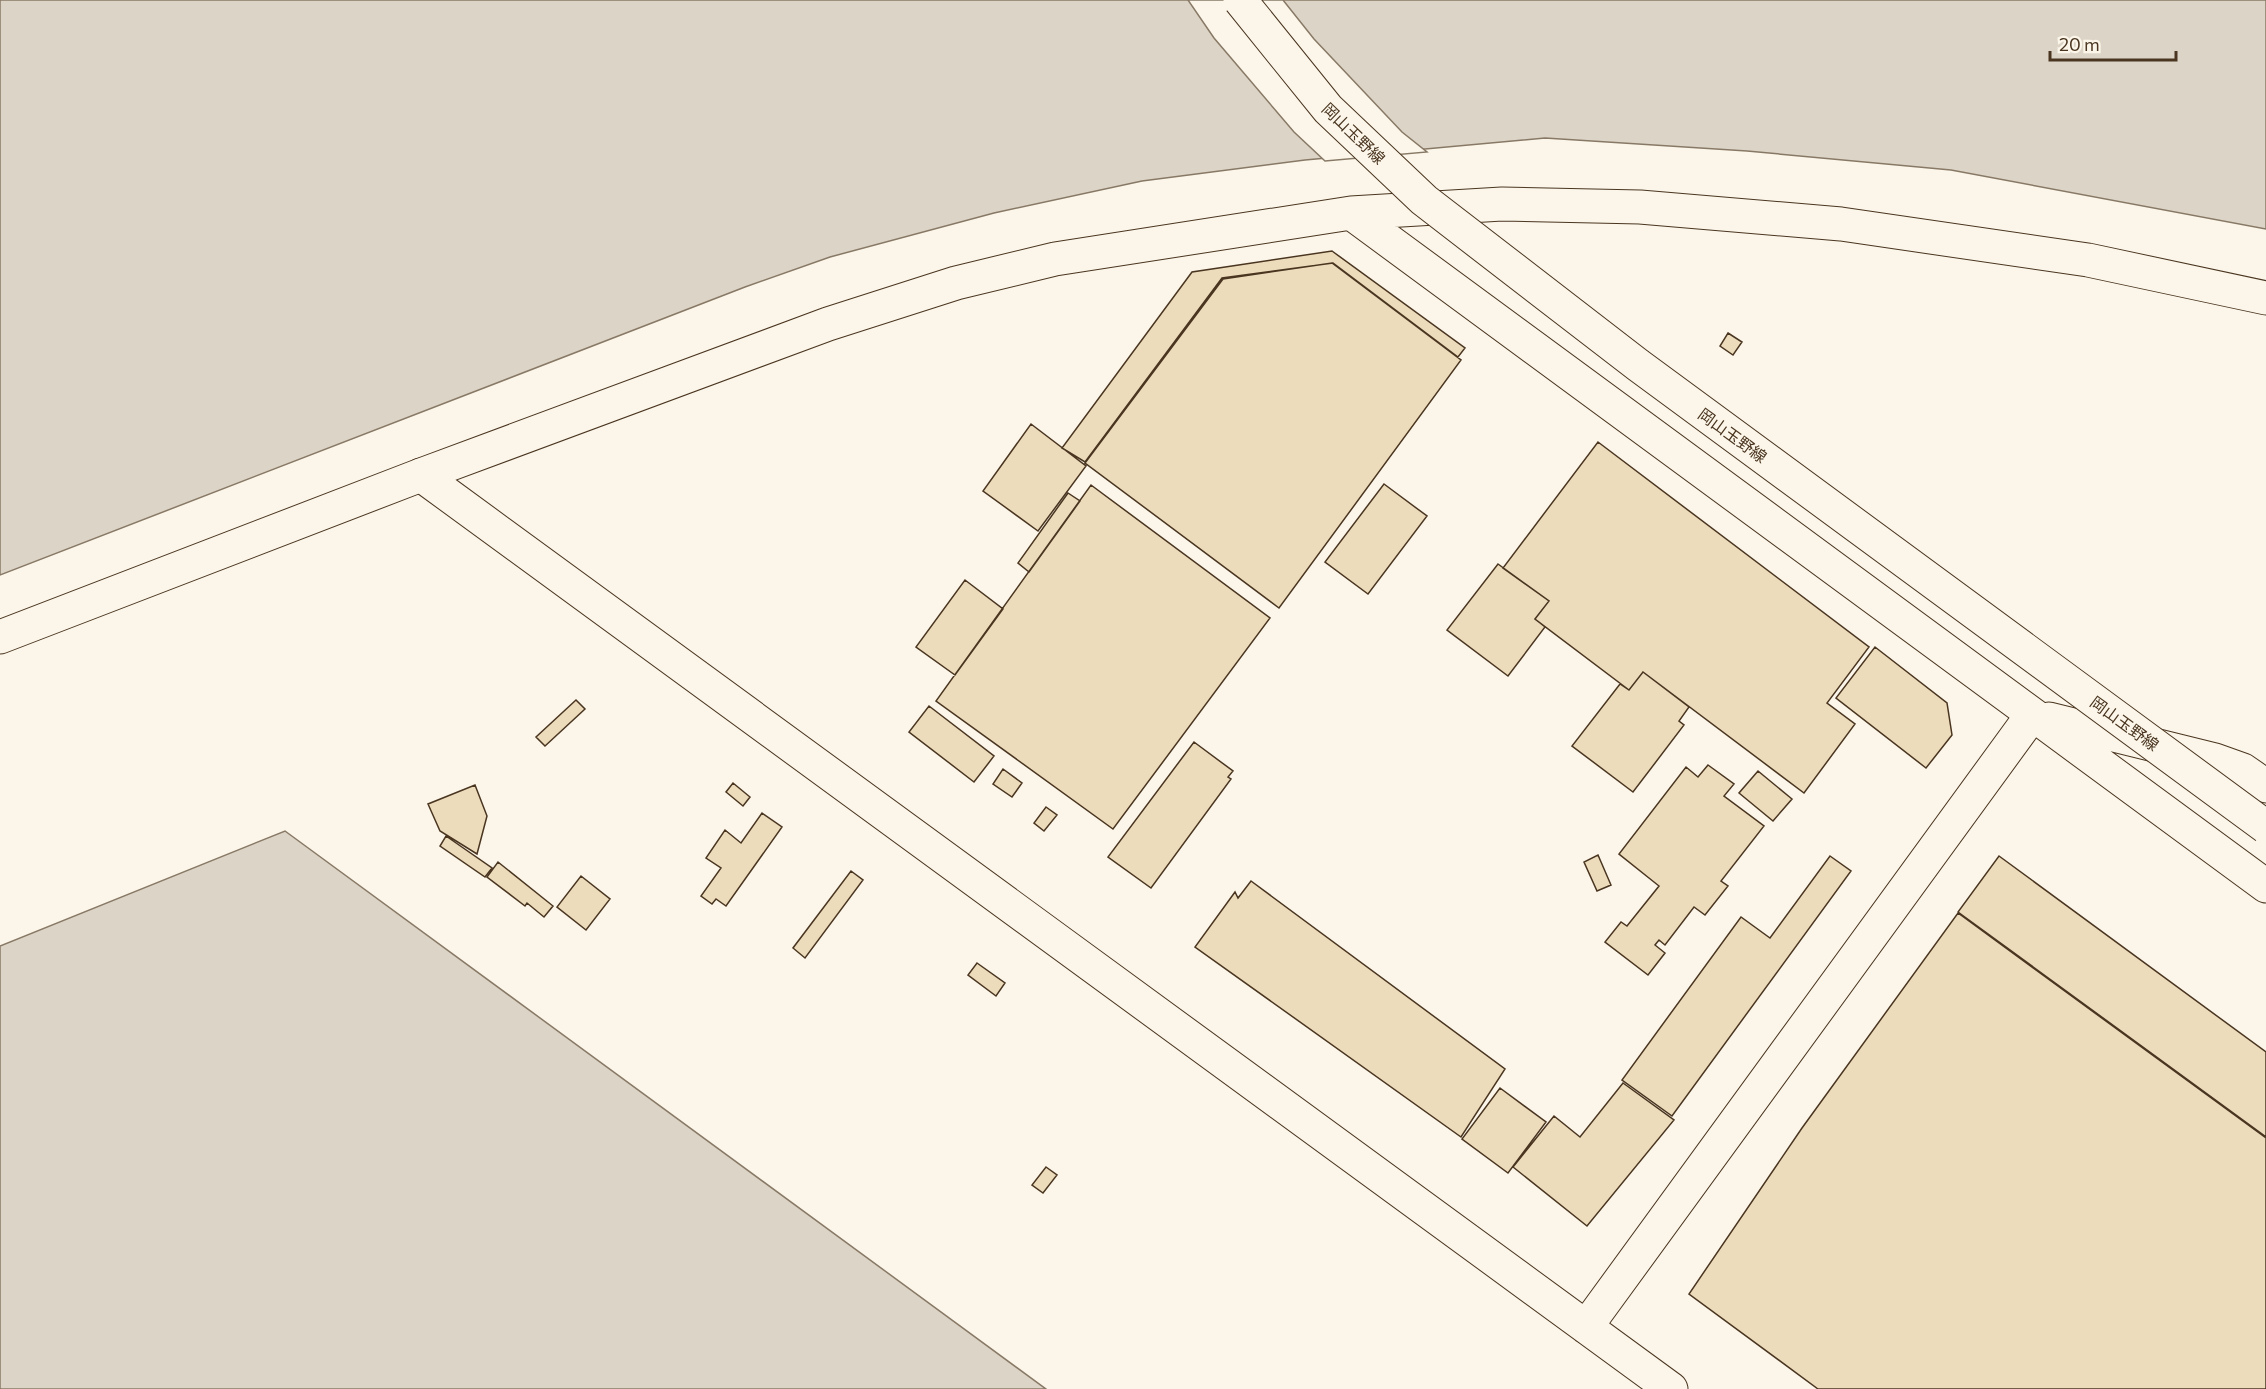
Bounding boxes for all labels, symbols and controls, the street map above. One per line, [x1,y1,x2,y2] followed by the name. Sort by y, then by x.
[2050,24,2176,62] scale bar
[2059,33,2100,55] text: 20 m
[1319,98,1389,168] street label: 岡山玉野線
[1695,404,1771,466] street label: 岡山玉野線
[2087,692,2163,754] street label: 岡山玉野線

